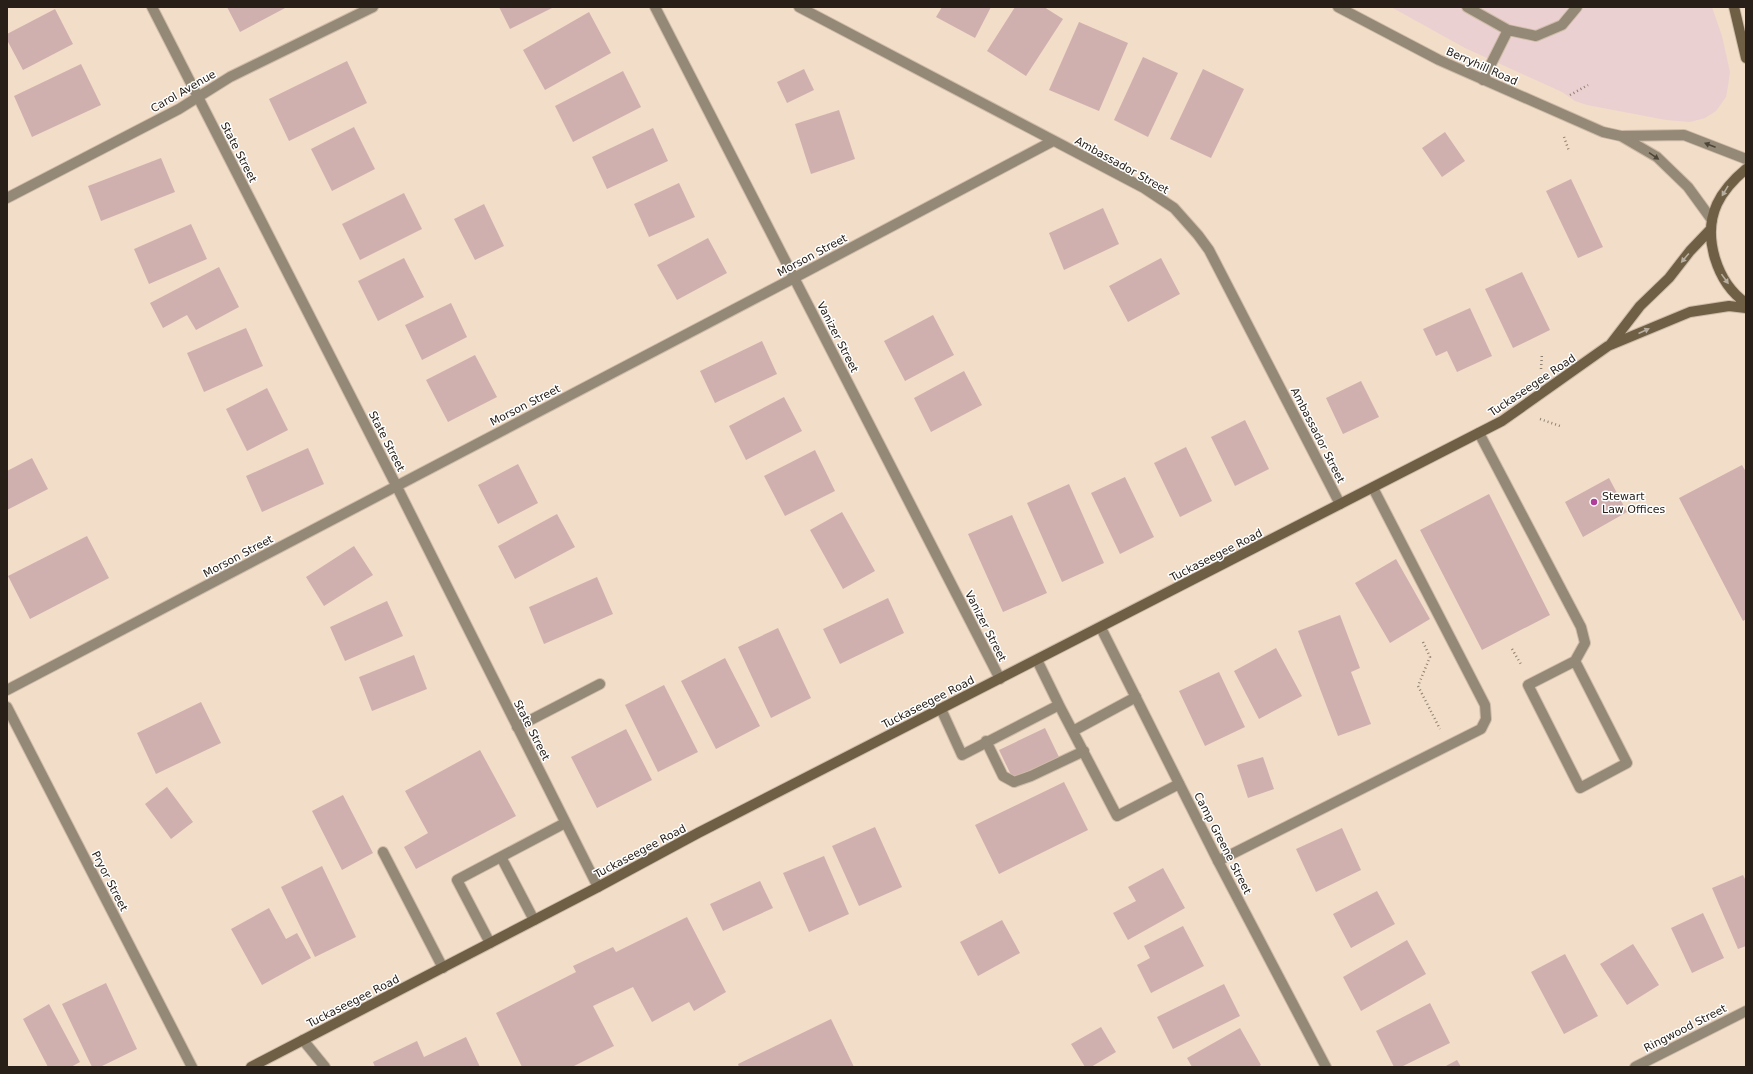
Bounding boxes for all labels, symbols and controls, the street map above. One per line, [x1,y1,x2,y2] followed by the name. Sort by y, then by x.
[1444,45,1520,88] street label: Berryhill Road
[148,67,218,115] street label: Carol Avenue
[218,120,260,185] street label: State Street
[1073,134,1172,197] street label: Ambassador Street
[1703,142,1715,148] one-way arrow
[1649,152,1659,160] one-way arrow
[1721,185,1728,197] one-way arrow
[775,231,850,279] street label: Morson Street
[1680,252,1689,263] one-way arrow
[1721,274,1729,284] one-way arrow
[814,300,861,375] street label: Vanizer Street
[1639,328,1651,334] one-way arrow
[1486,352,1578,420] street label: Tuckaseegee Road
[488,382,563,429] street label: Morson Street
[1288,385,1348,486] street label: Ambassador Street
[366,409,408,474] street label: State Street
[1602,490,1665,516] place label: Stewart Law Offices
[1589,497,1599,507] marker: Stewart Law Offices
[1167,527,1265,585] street label: Tuckaseegee Road
[201,532,276,580] street label: Morson Street
[962,589,1009,664] street label: Vanizer Street
[879,674,977,732] street label: Tuckaseegee Road
[511,698,553,763] street label: State Street
[1191,790,1254,897] street label: Camp Greene Street
[591,822,688,882] street label: Tuckaseegee Road
[89,849,131,914] street label: Pryor Street
[304,973,402,1031] street label: Tuckaseegee Road
[1642,1002,1729,1055] street label: Ringwood Street

